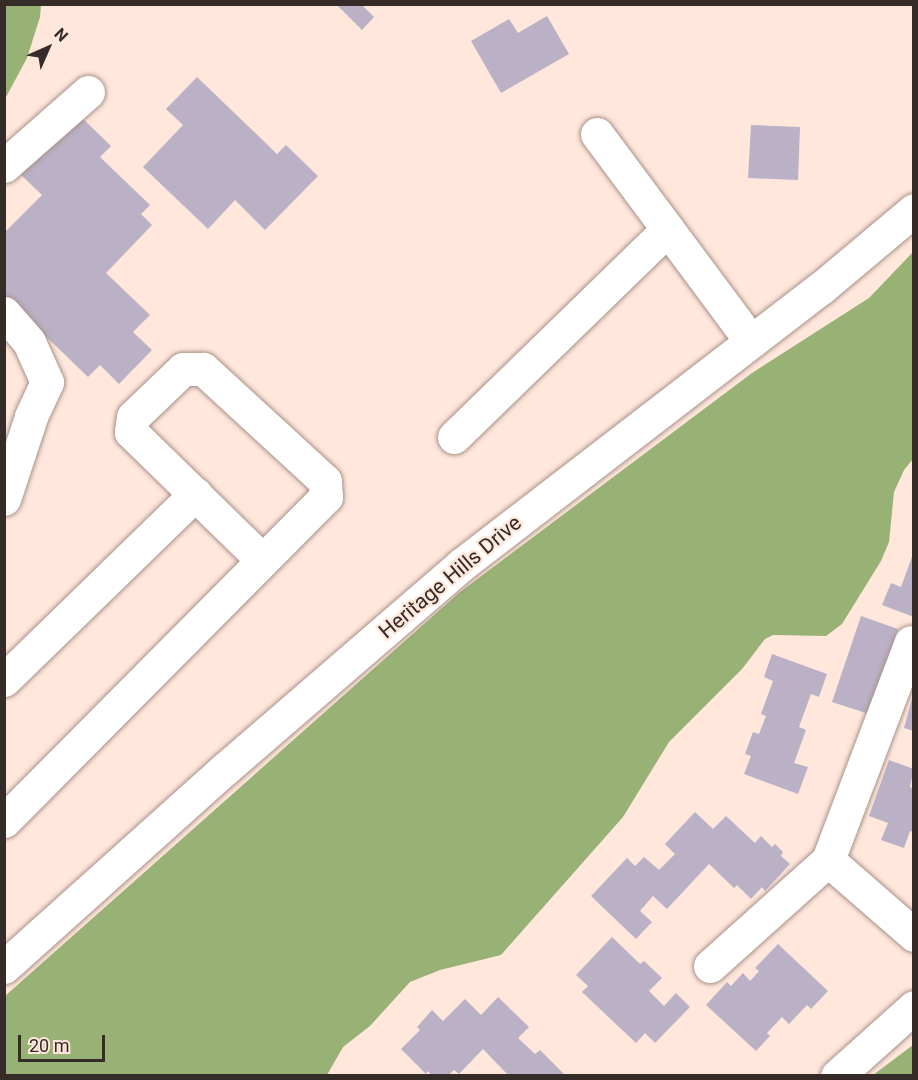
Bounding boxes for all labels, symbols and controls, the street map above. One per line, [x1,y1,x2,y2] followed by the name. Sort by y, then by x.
[18,18,78,78] north arrow
[50,24,72,46] text: N
[374,510,526,644] street label: Heritage Hills Drive
[21,1023,108,1061] scale bar
[29,1035,69,1056] text: 20 m

